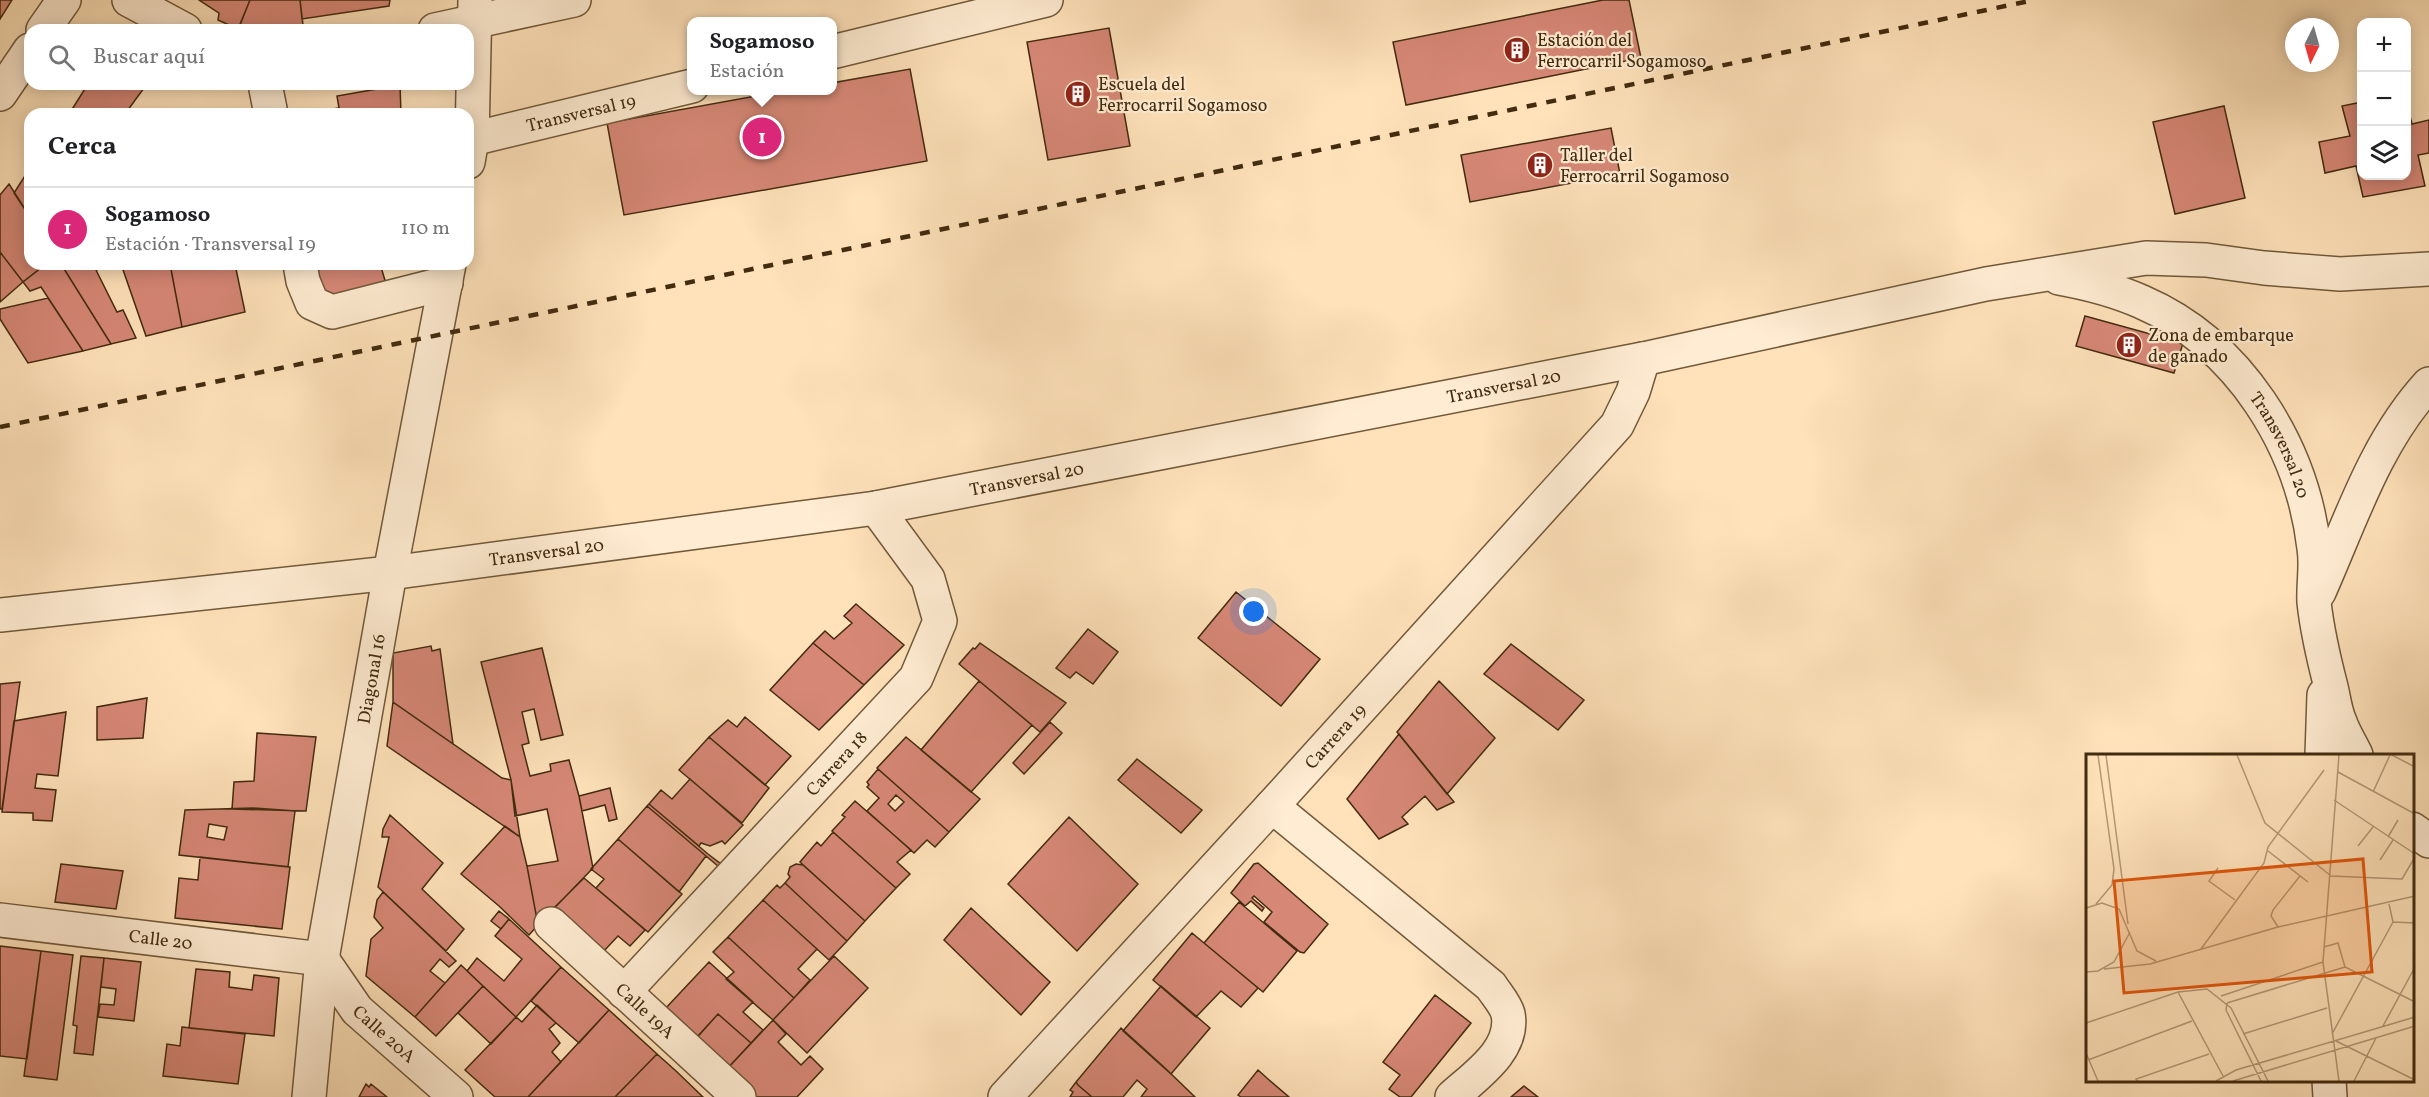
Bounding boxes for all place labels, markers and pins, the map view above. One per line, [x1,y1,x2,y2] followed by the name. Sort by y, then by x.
[1537,29,1706,75] place label: Estación del Ferrocarril Sogamoso
[1502,35,1532,65] building icon: Estación del Ferrocarril Sogamoso
[1098,73,1267,119] place label: Escuela del Ferrocarril Sogamoso
[1063,79,1093,109] building icon: Escuela del Ferrocarril Sogamoso
[742,114,782,160] pin: 1
[1560,144,1729,190] place label: Taller del Ferrocarril Sogamoso
[1525,150,1555,180] building icon: Taller del Ferrocarril Sogamoso
[2148,324,2294,370] place label: Zona de embarque de ganado
[2114,330,2144,360] building icon: Zona de embarque de ganado

